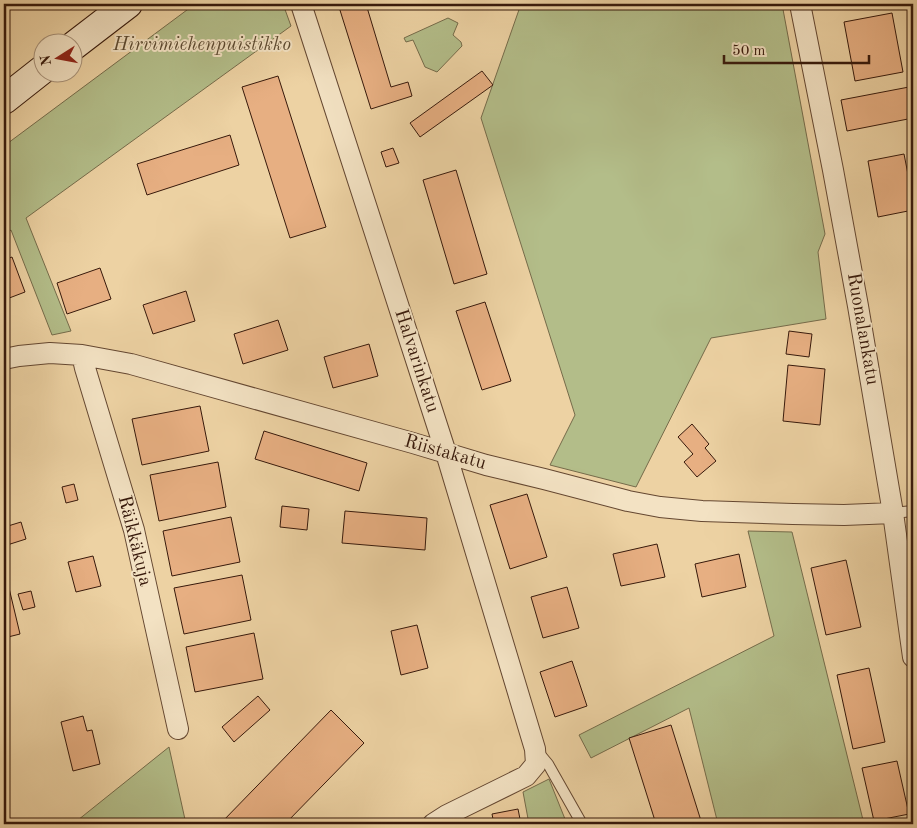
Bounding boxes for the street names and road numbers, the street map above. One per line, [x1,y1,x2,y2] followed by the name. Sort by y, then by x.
[843,271,881,387] street label: Ruonalankatu
[390,307,442,415] street label: Halvarinkatu
[402,432,488,474] street label: Riistakatu
[114,494,155,589] street label: Räikkäkuja

